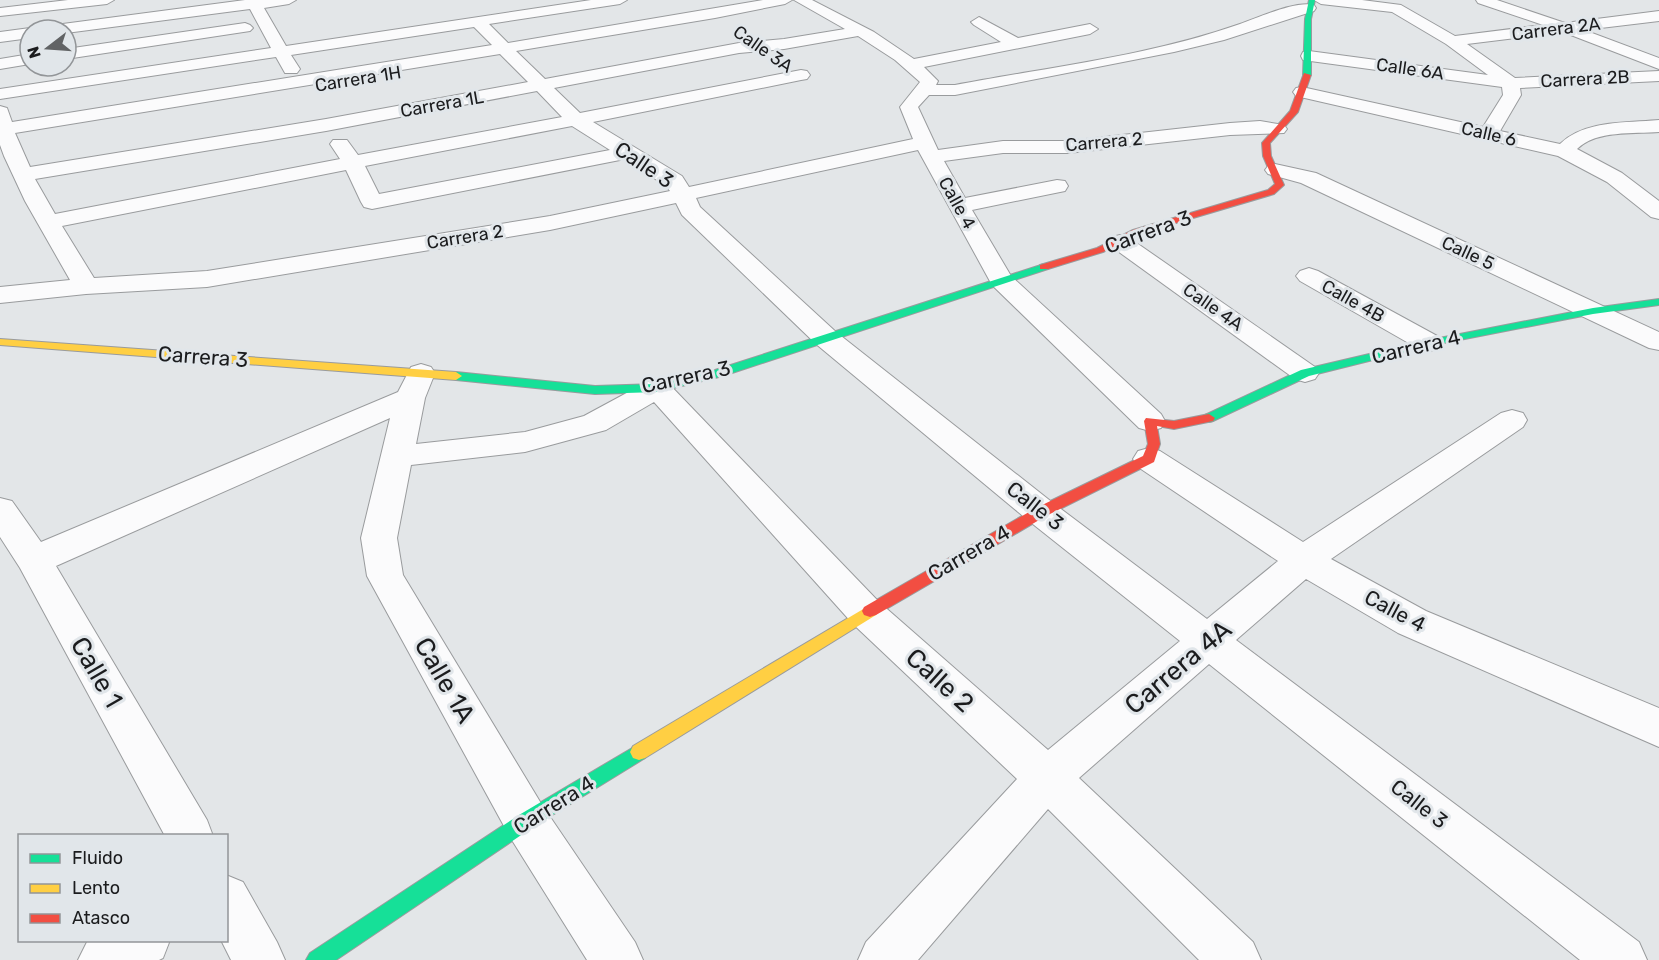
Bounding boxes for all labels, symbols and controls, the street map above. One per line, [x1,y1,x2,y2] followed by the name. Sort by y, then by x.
[1510,13,1602,45] street label: Carrera 2A
[18,18,78,78] north arrow
[729,20,797,78] street label: Calle 3A
[23,44,45,61] text: N
[1375,53,1445,85] street label: Calle 6A
[313,61,403,97] street label: Carrera 1H
[1540,66,1630,92] street label: Carrera 2B
[399,86,485,122] street label: Carrera 1L
[1459,117,1519,151] street label: Calle 6
[1065,128,1143,156] street label: Carrera 2
[610,136,678,193] street label: Calle 3
[934,173,980,233] street label: Calle 4
[1101,204,1195,259] street label: Carrera 3
[425,220,505,254] street label: Carrera 2
[1438,231,1498,275] street label: Calle 5
[1318,275,1388,327] street label: Calle 4B
[1179,278,1247,336] street label: Calle 4A
[1369,324,1463,369] street label: Carrera 4
[157,341,249,372] street label: Carrera 3
[639,355,733,398] street label: Carrera 3
[1002,476,1069,536] street label: Calle 3
[923,519,1014,586] street label: Carrera 4
[1360,584,1430,637] street label: Calle 4
[1119,614,1238,721] street label: Carrera 4A
[64,631,129,713] street label: Calle 1
[408,632,481,729] street label: Calle 1A
[899,642,980,719] street label: Calle 2
[509,770,599,839] street label: Carrera 4
[1386,774,1453,834] street label: Calle 3
[18,834,228,942] legend
[72,847,123,869] text: Fluido
[72,877,120,899] text: Lento
[72,907,130,929] text: Atasco

